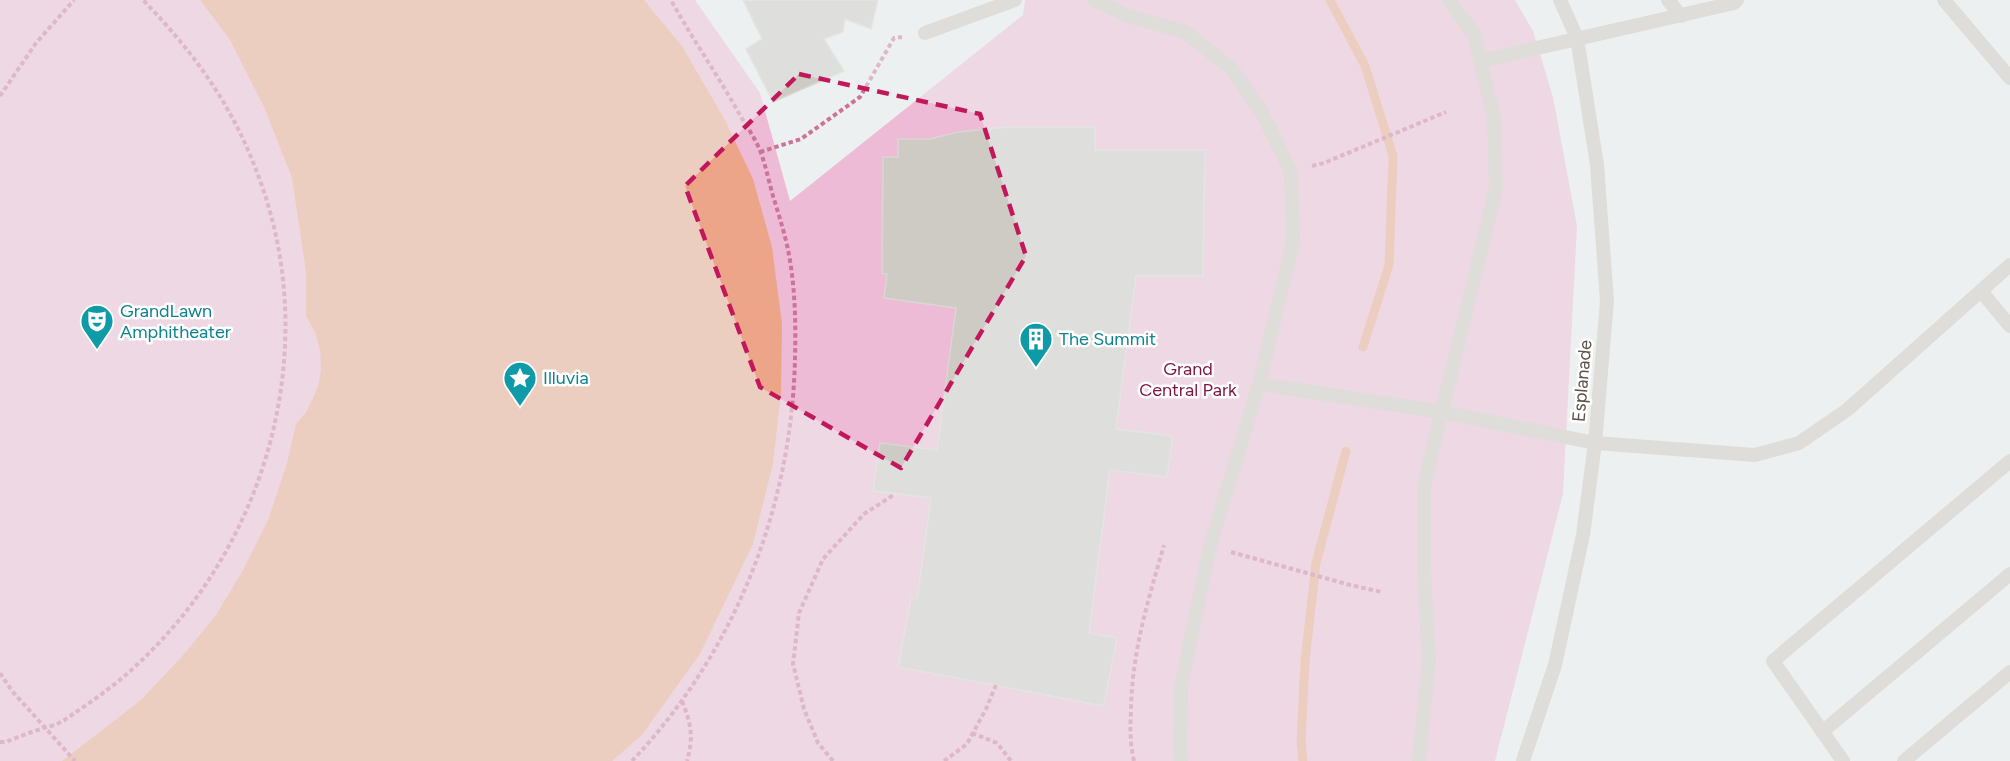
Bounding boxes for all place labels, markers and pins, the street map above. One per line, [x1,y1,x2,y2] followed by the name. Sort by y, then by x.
[120,300,231,343] place label: GrandLawn Amphitheater
[79,303,115,350] theatre icon: GrandLawn Amphitheater
[1018,321,1054,368] building icon: The Summit
[1059,328,1156,350] place label: The Summit
[502,360,538,407] place icon: Illuvia
[543,367,589,389] place label: Illuvia

